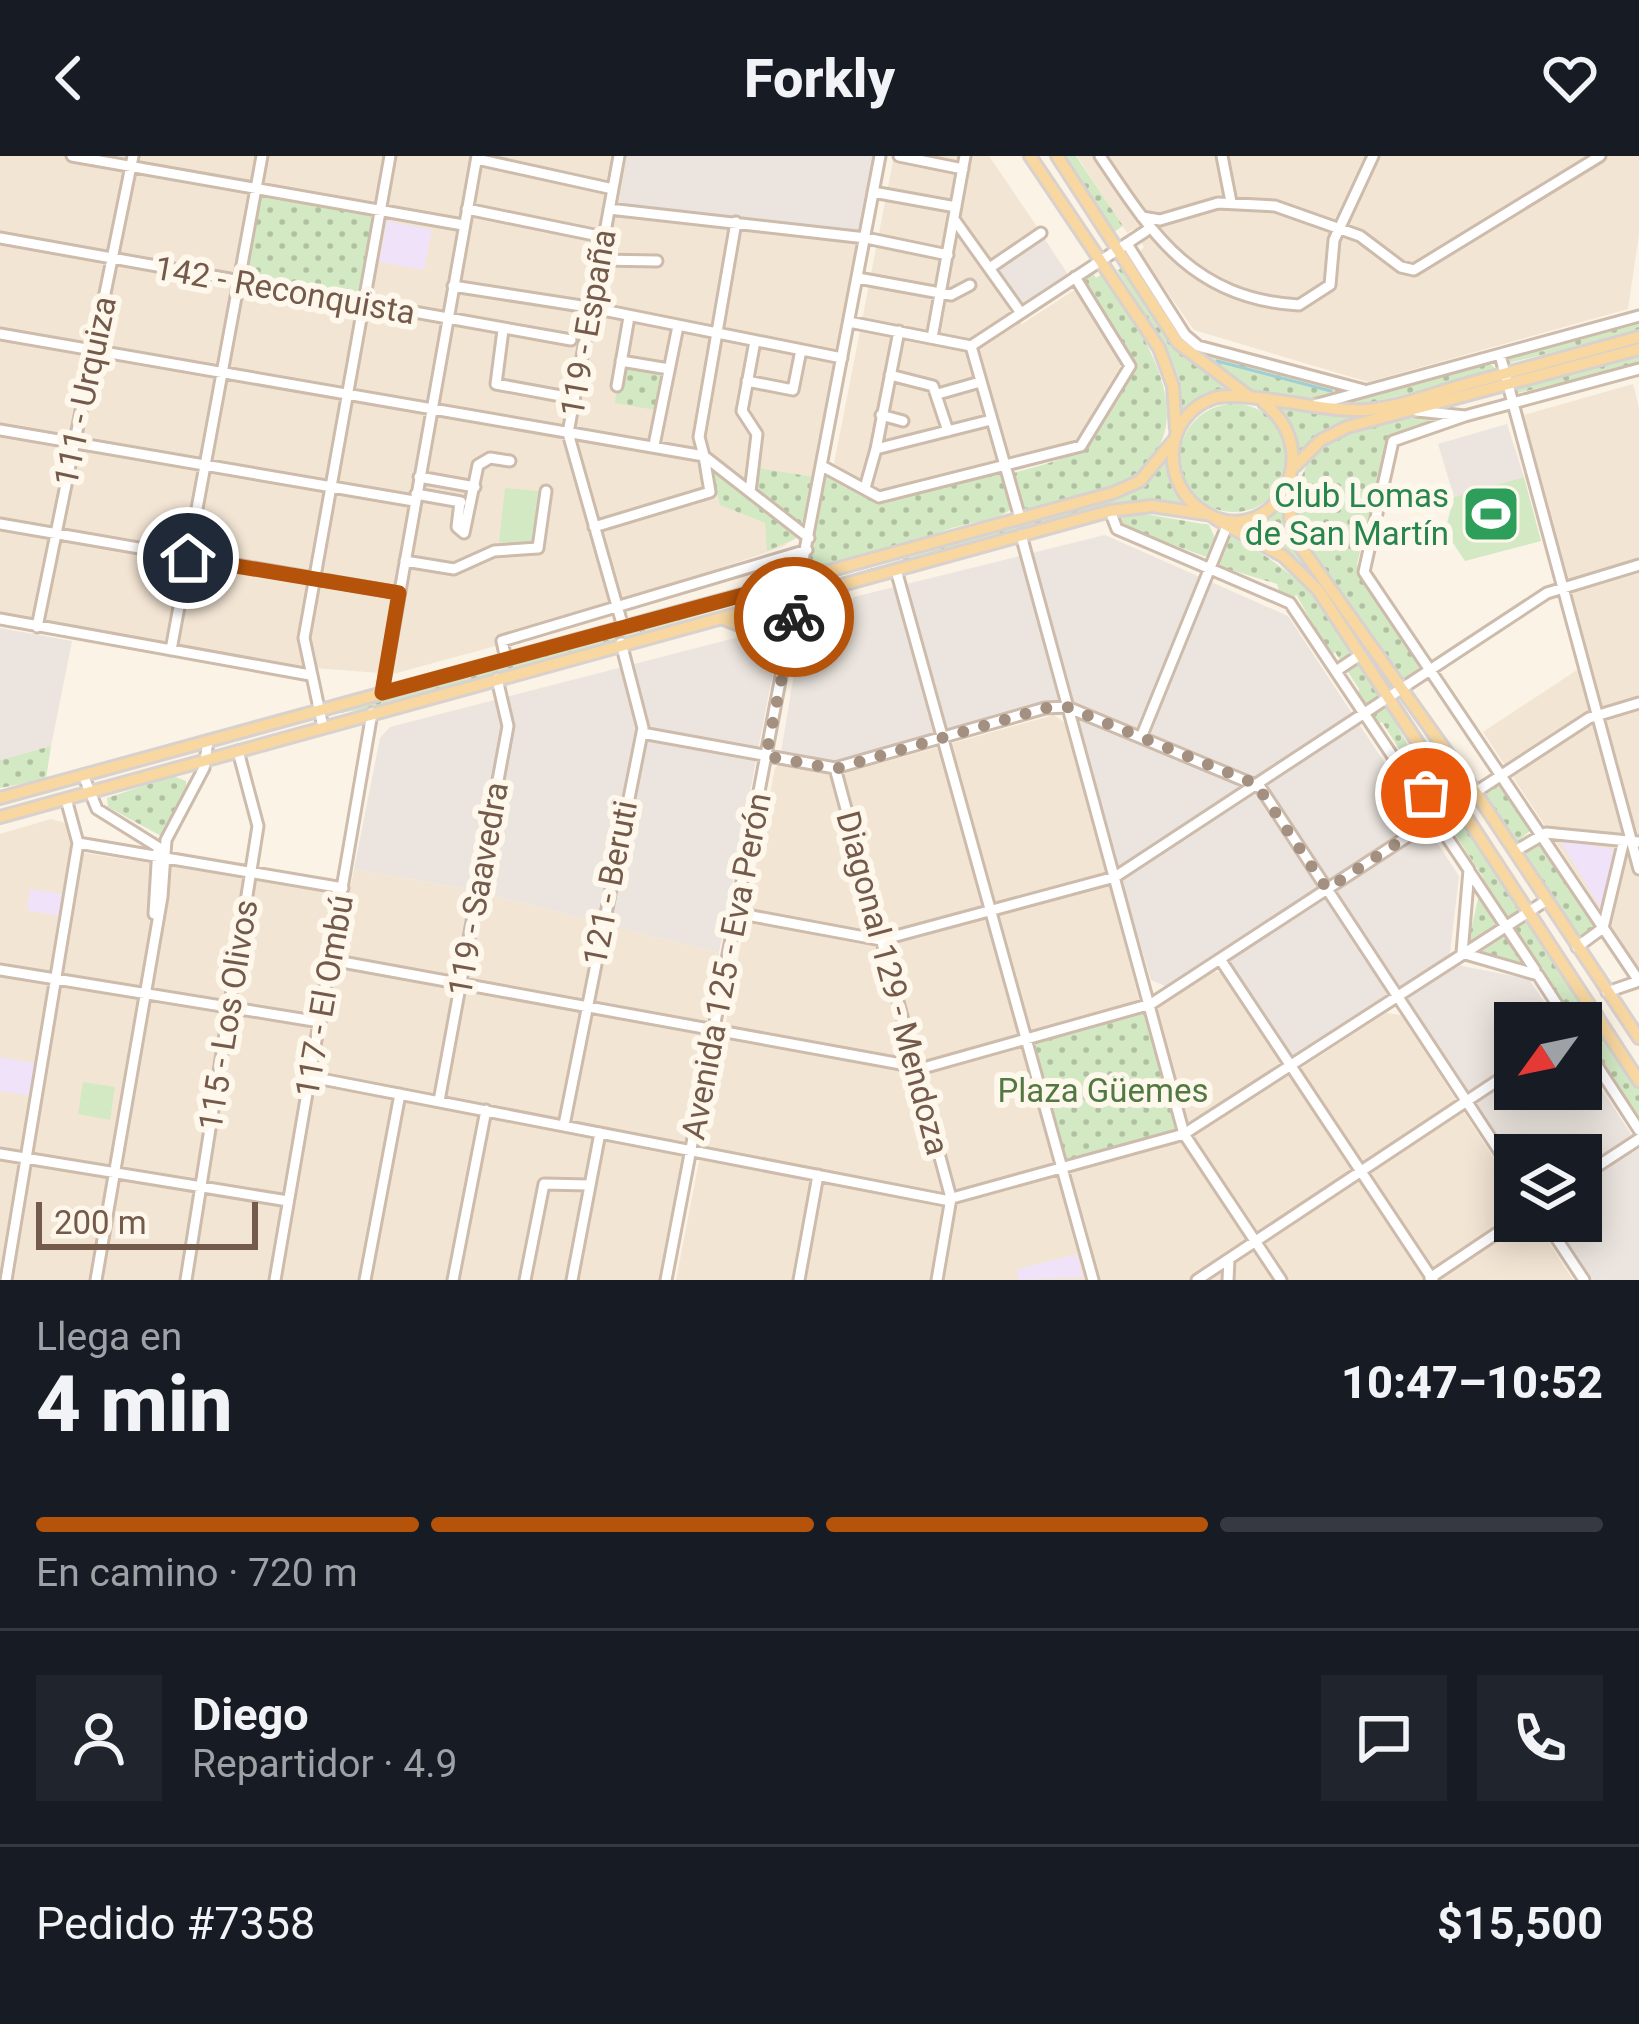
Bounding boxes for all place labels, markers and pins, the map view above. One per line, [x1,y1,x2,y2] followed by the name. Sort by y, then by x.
[1245,476,1449,553] place label: Club Lomas de San Martín
[1460,483,1522,545] sports icon: Club Lomas de San Martín
[137,507,239,609] pin
[1375,742,1477,844] pin

